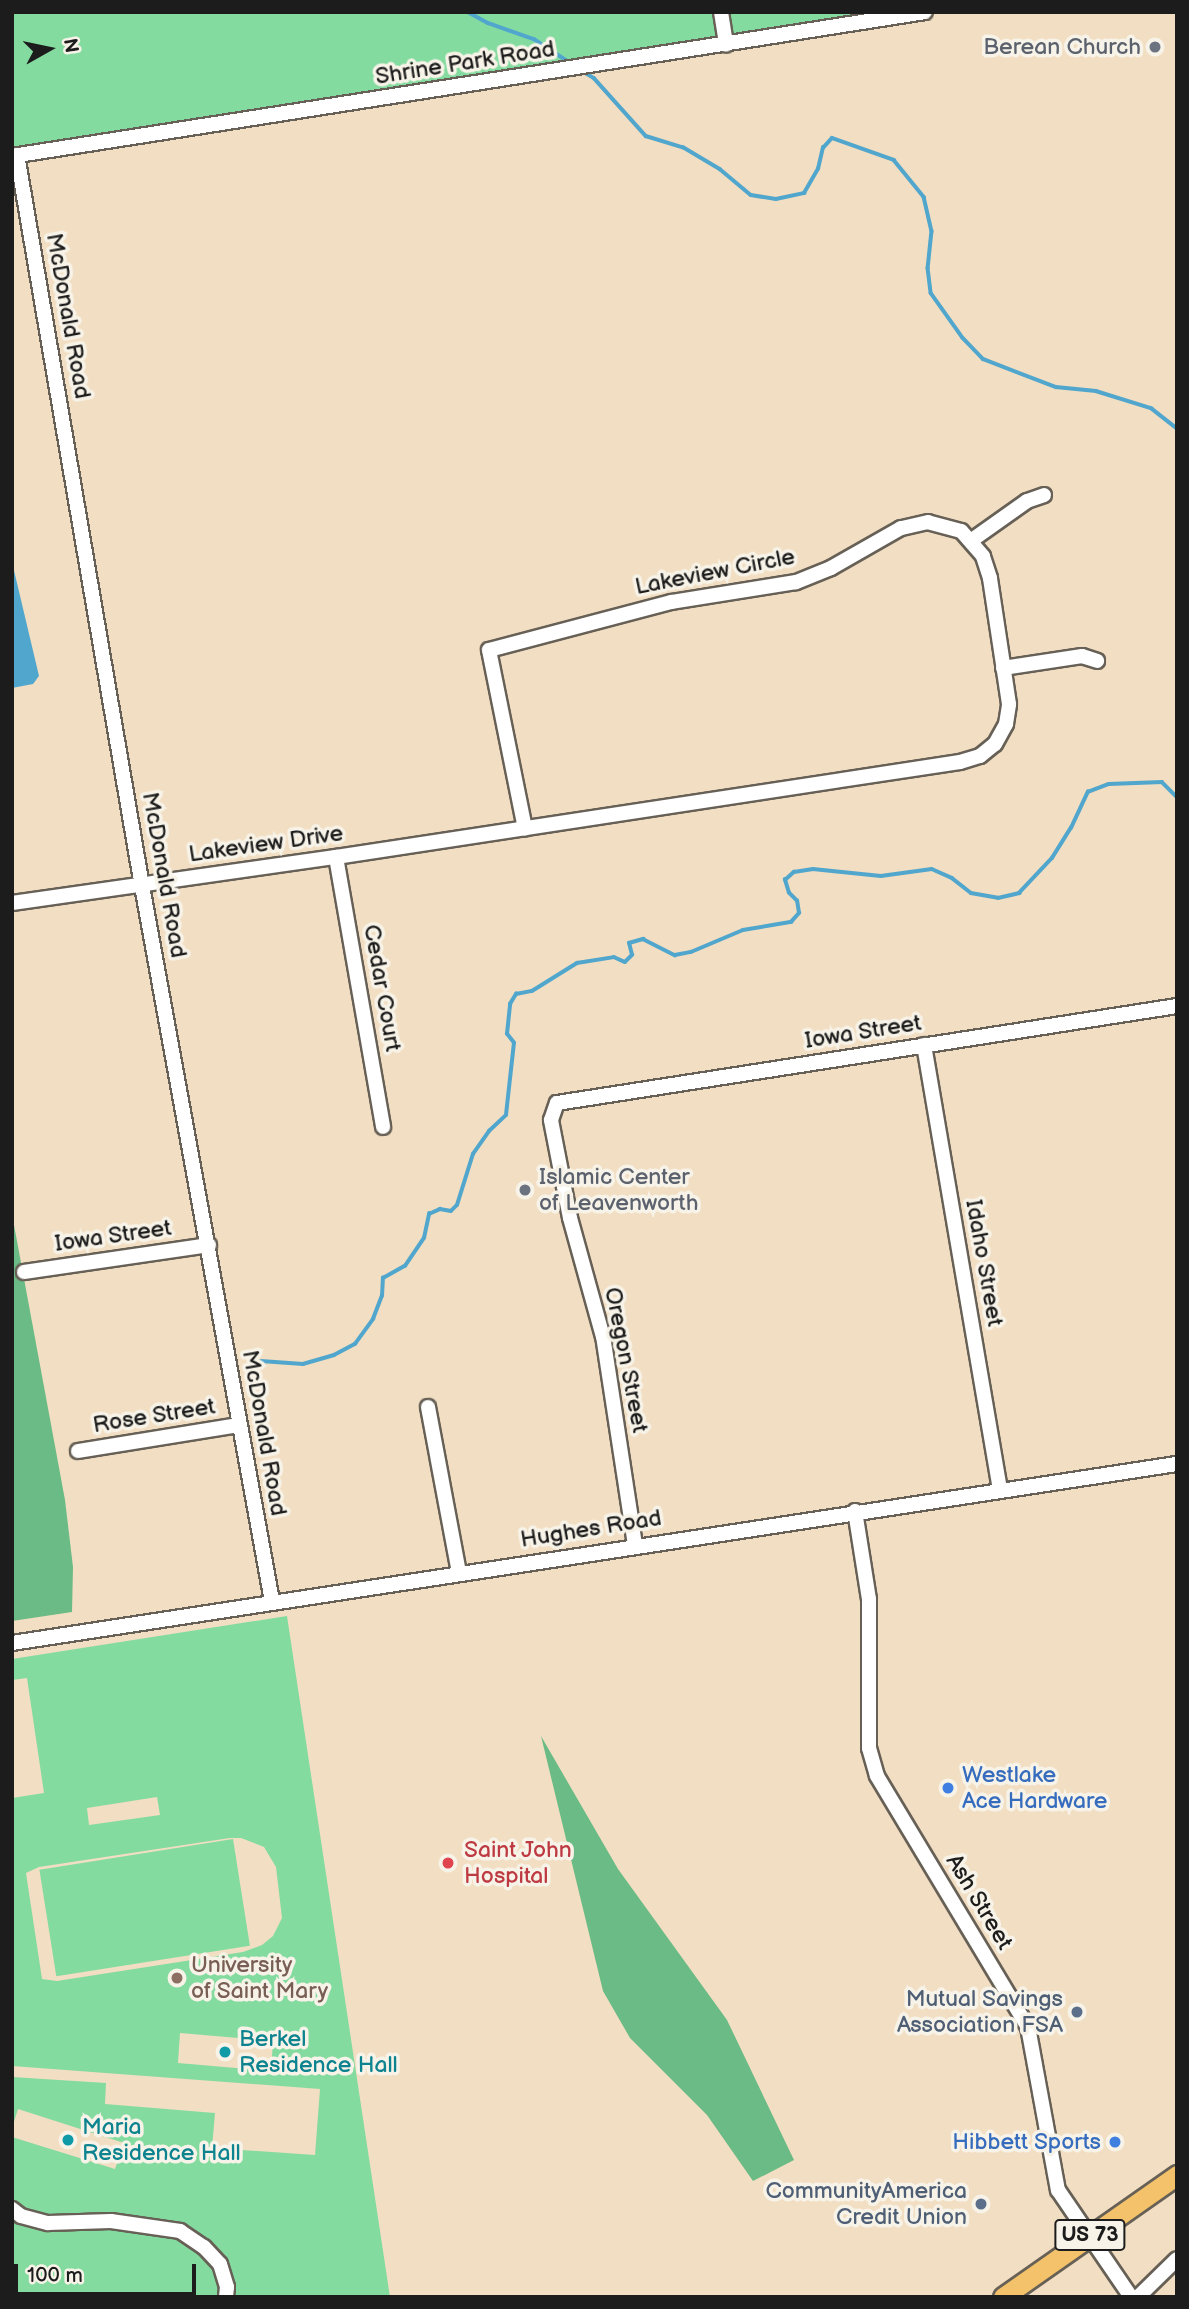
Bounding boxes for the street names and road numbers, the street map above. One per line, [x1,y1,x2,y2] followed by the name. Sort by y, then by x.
[373,35,557,91] street label: Shrine Park Road
[40,231,96,401] street label: McDonald Road
[633,543,797,601] street label: Lakeview Circle
[136,790,192,960] street label: McDonald Road
[187,819,345,869] street label: Lakeview Drive
[357,922,407,1054] street label: Cedar Court
[803,1009,923,1055] street label: Iowa Street
[959,1197,1009,1329] street label: Idaho Street
[53,1214,173,1258] street label: Iowa Street
[598,1285,654,1435] street label: Oregon Street
[236,1348,292,1518] street label: McDonald Road
[91,1393,217,1439] street label: Rose Street
[518,1504,664,1554] street label: Hughes Road
[940,1849,1018,1955] street label: Ash Street
[1053,2218,1127,2252] road number: US 73

